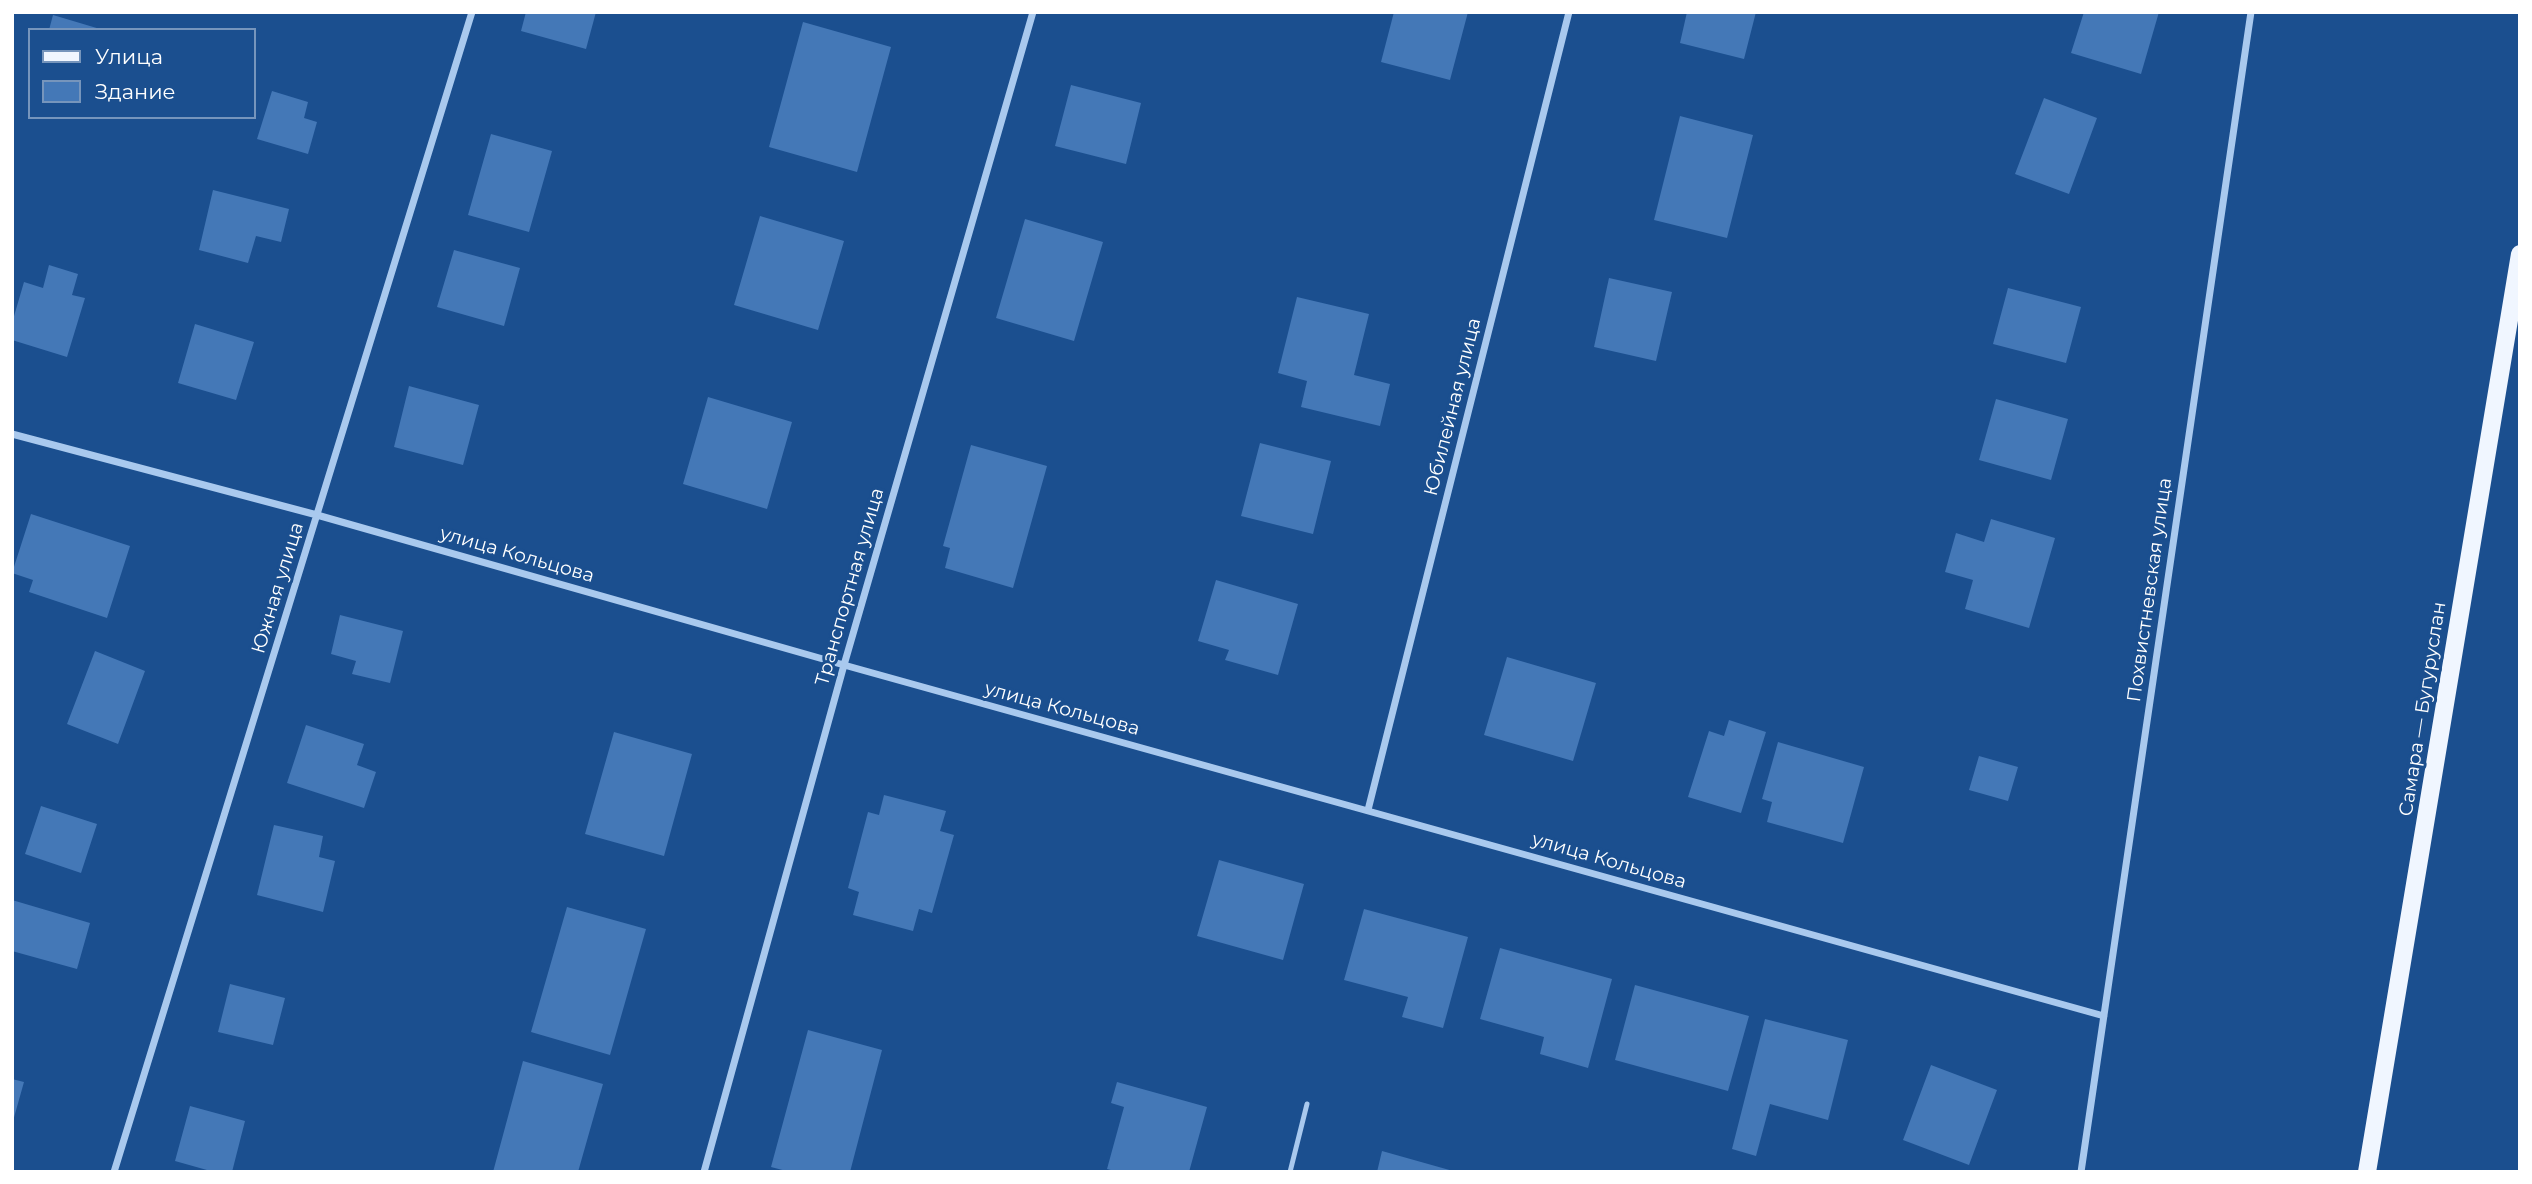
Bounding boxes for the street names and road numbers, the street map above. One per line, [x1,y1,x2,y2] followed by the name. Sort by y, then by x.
[1420,316,1486,498] street label: Юбилейная улица
[2123,476,2177,704] street label: Похвистневская улица
[811,485,889,689] street label: Транспортная улица
[247,520,309,656] street label: Южная улица
[437,522,597,588] street label: улица Кольцова
[2395,600,2451,818] street label: Самара — Бугуруслан
[982,677,1142,741] street label: улица Кольцова
[1529,828,1689,894] street label: улица Кольцова

